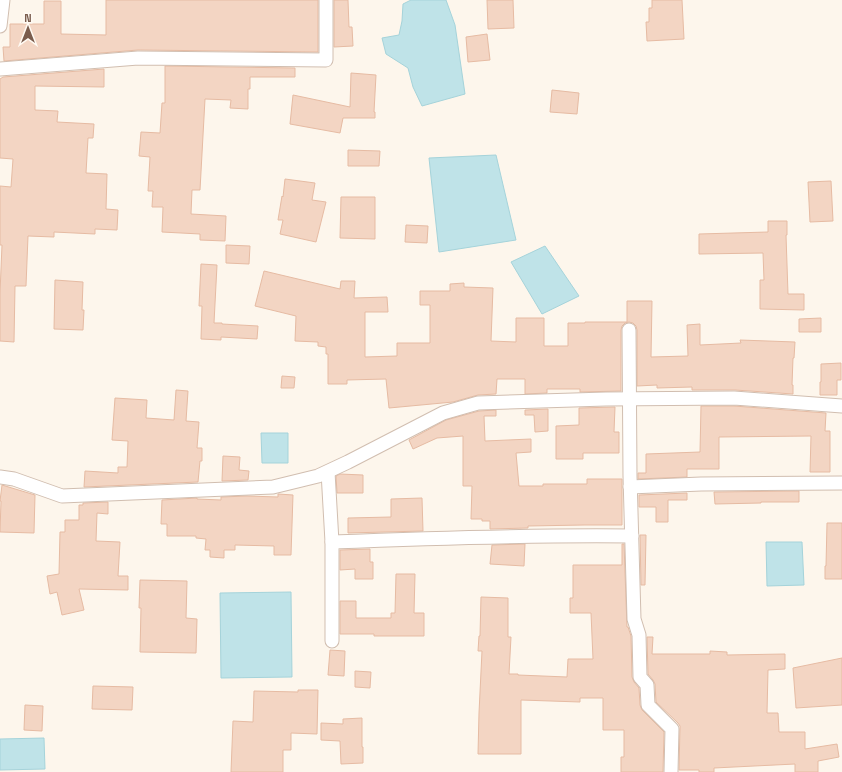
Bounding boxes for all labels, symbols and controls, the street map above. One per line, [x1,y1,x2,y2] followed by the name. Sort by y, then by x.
[8,8,48,48] north arrow
[24,11,32,25] text: N

